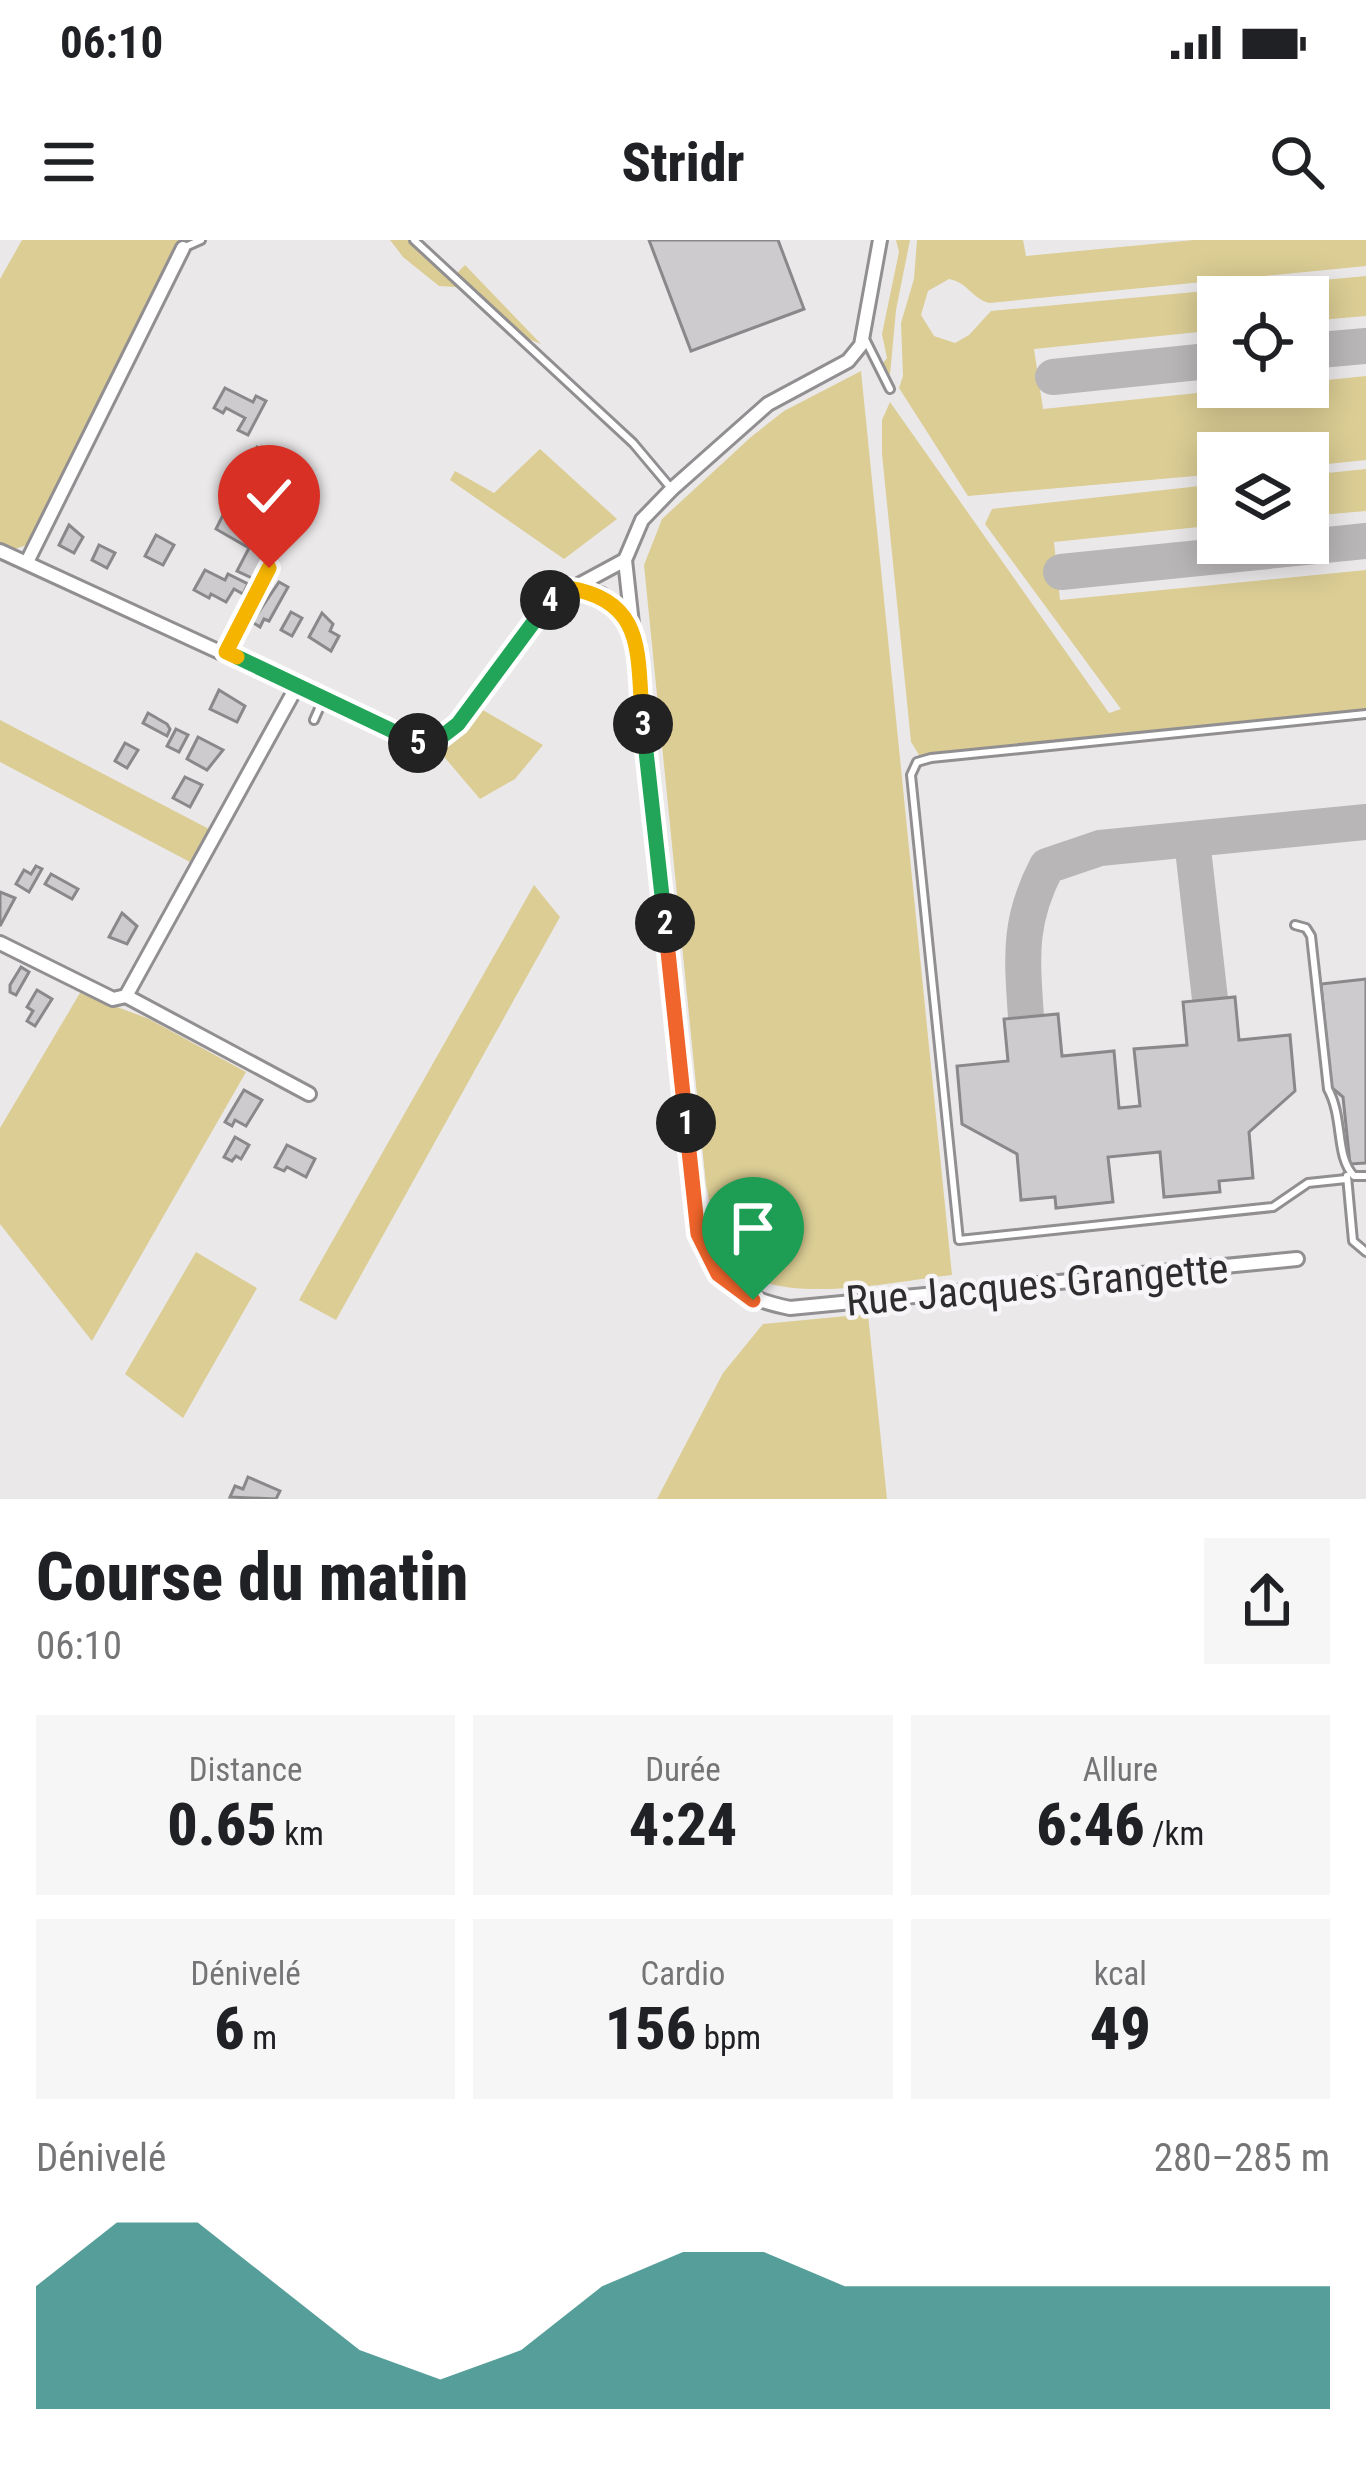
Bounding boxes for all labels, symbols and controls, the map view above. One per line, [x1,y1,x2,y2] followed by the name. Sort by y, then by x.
[60,16,163,69] text: 06:10
[36,129,102,195] icon: menu
[1264,129,1330,195] icon: search
[621,131,745,194] text: Stridr
[1197,276,1329,564] map controls
[1197,276,1329,408] button: locate
[1197,432,1329,564] button: layers
[218,445,320,568] pin
[236,463,302,529] icon: check
[520,570,580,630] pin: 4
[542,580,558,619] text: 4
[613,694,673,754] pin: 3
[635,704,651,743] text: 3
[388,713,448,773] pin: 5
[410,723,426,762] text: 5
[635,893,695,953] pin: 2
[657,903,673,942] text: 2
[656,1093,716,1153] pin: 1
[678,1103,694,1142] text: 1
[702,1177,804,1300] pin
[720,1195,786,1261] icon: arrive
[844,1243,1230,1326] street label: Rue Jacques Grangette
[1204,1538,1330,1664] button: share
[36,1539,468,1616] text: Course du matin
[36,1623,122,1669] text: 06:10
[189,1750,303,1789] text: Distance
[645,1750,721,1789] text: Durée
[1083,1750,1158,1789] text: Allure
[167,1789,277,1860] text: 0.65
[629,1789,737,1860] text: 4:24
[1036,1789,1145,1860] text: 6:46
[277,1814,324,1853] text: km
[1145,1814,1204,1853] text: /km
[191,1954,301,1993] text: Dénivelé
[641,1954,725,1993] text: Cardio
[1094,1954,1147,1993] text: kcal
[214,1993,245,2064] text: 6
[605,1993,696,2064] text: 156
[1090,1993,1151,2064] text: 49
[245,2018,277,2057] text: m
[696,2018,761,2057] text: bpm
[36,2135,166,2181] text: Dénivelé
[1154,2135,1330,2181] text: 280–285 m

